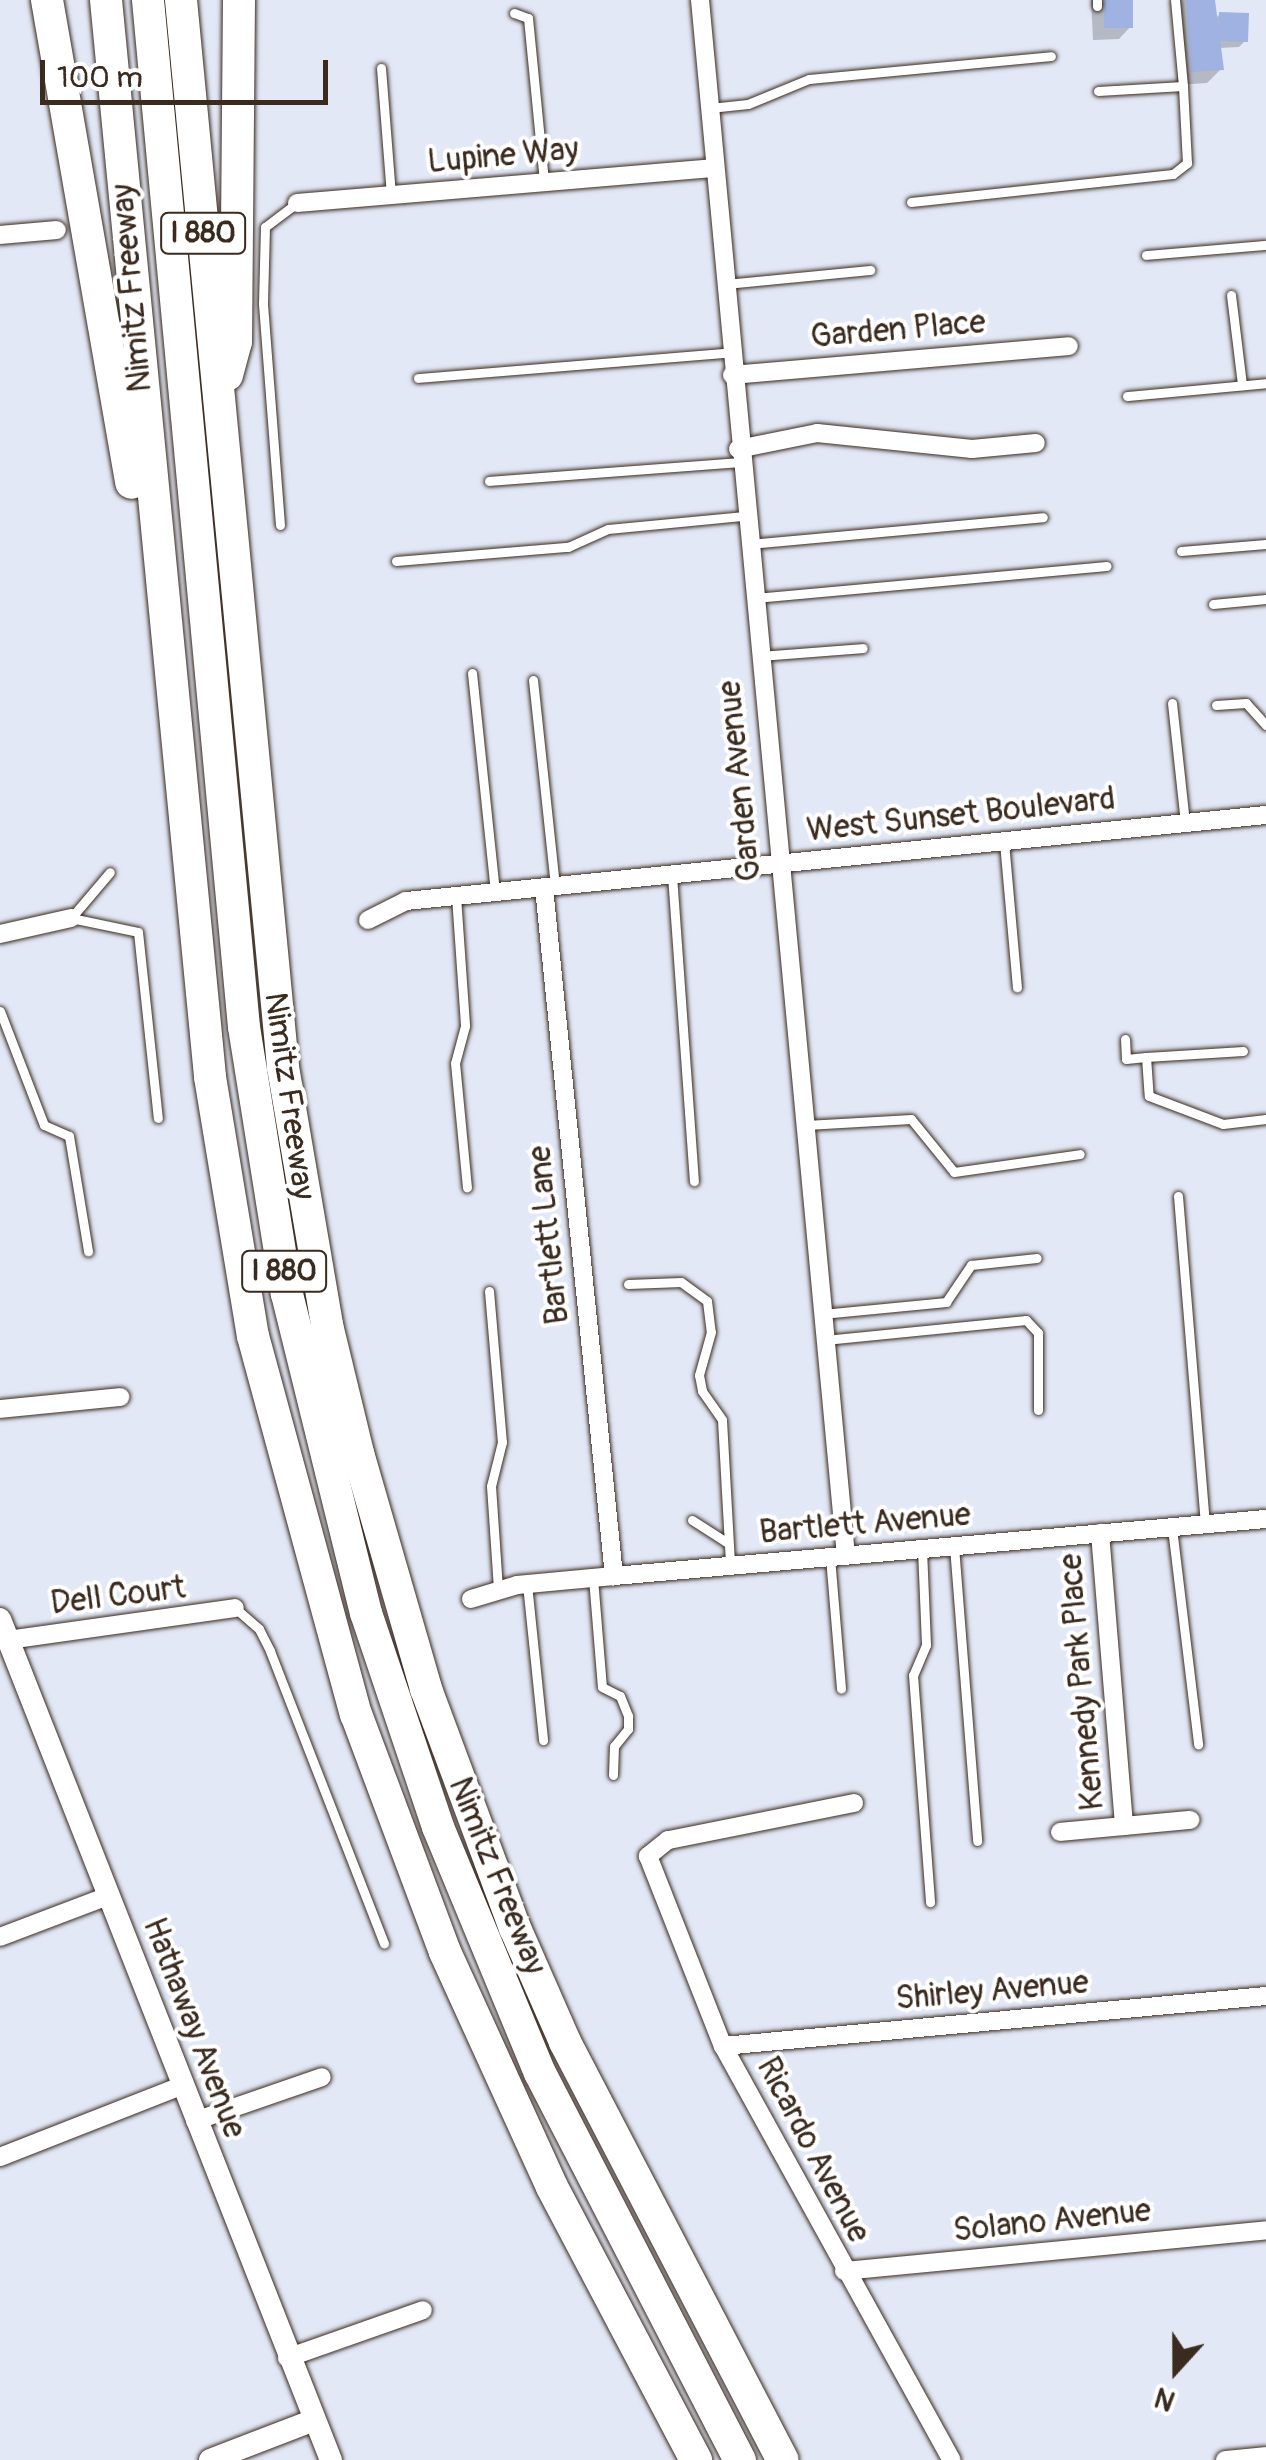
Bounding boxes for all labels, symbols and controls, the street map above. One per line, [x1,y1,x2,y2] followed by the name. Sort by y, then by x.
[45,40,332,102] scale bar
[57,59,143,96] text: 100 m
[426,130,580,182] street label: Lupine Way
[104,182,160,394] street label: Nimitz Freeway
[158,208,248,258] road number: I 880
[809,303,987,357] street label: Garden Place
[710,679,770,883] street label: Garden Avenue
[805,780,1117,850] street label: West Sunset Boulevard
[255,990,323,1202] street label: Nimitz Freeway
[521,1144,577,1326] street label: Bartlett Lane
[239,1246,329,1296] road number: I 880
[758,1496,972,1552] street label: Bartlett Avenue
[1052,1552,1112,1812] street label: Kennedy Park Place
[48,1569,188,1623] street label: Dell Court
[440,1772,554,1980] street label: Nimitz Freeway
[134,1913,254,2143] street label: Hathaway Avenue
[894,1963,1090,2019] street label: Shirley Avenue
[748,2051,878,2249] street label: Ricardo Avenue
[951,2192,1153,2250] street label: Solano Avenue
[1126,2320,1226,2420] north arrow
[1150,2379,1180,2418] text: N

